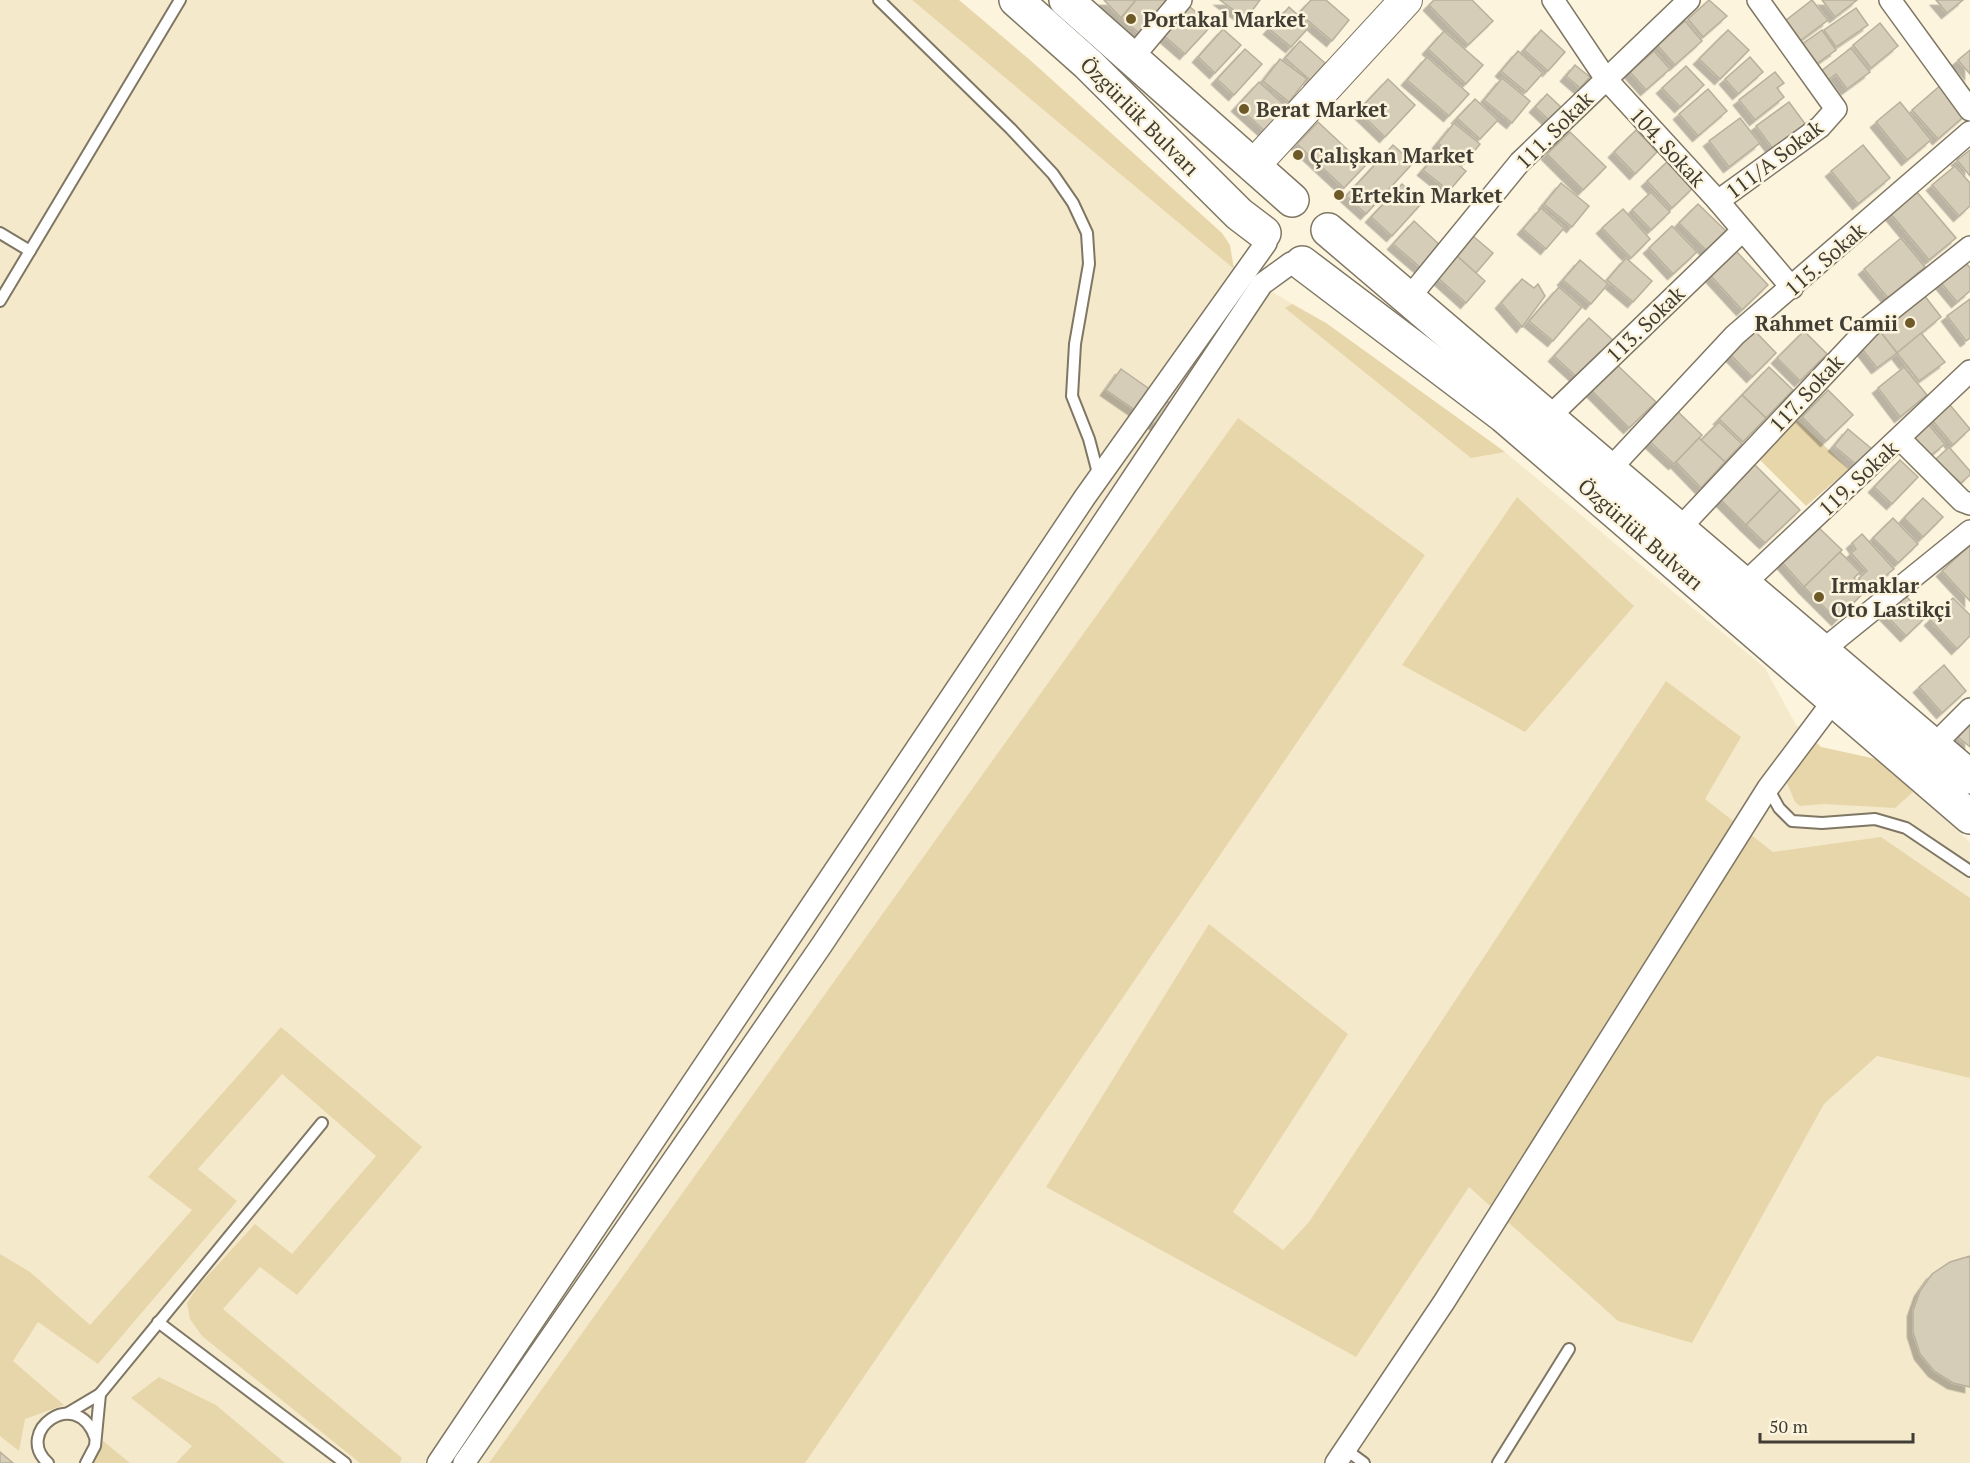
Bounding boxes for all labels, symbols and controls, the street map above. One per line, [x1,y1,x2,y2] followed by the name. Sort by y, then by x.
[1143,5,1306,33] place label: Portakal Market
[1124,12,1138,26] marker: Portakal Market
[1074,50,1206,182] street label: Özgürlük Bulvarı
[1509,85,1599,175] street label: 111. Sokak
[1256,95,1388,123] place label: Berat Market
[1624,101,1712,193] street label: 104. Sokak
[1237,102,1251,116] marker: Berat Market
[1720,113,1828,205] street label: 111/A Sokak
[1310,141,1475,169] place label: Çalışkan Market
[1291,148,1305,162] marker: Çalışkan Market
[1351,181,1503,209] place label: Ertekin Market
[1332,188,1346,202] marker: Ertekin Market
[1779,216,1872,302] street label: 115. Sokak
[1600,279,1690,368] street label: 113. Sokak
[1755,309,1898,337] place label: Rahmet Camii
[1903,316,1917,330] marker: Rahmet Camii
[1763,348,1849,438] street label: 117. Sokak
[1812,434,1904,522] street label: 119. Sokak
[1572,472,1710,596] street label: Özgürlük Bulvarı
[1831,571,1951,623] place label: Irmaklar Oto Lastikçi
[1812,590,1826,604] marker: Irmaklar Oto Lastikçi
[1760,1406,1913,1444] scale bar
[1769,1414,1809,1438] text: 50 m

